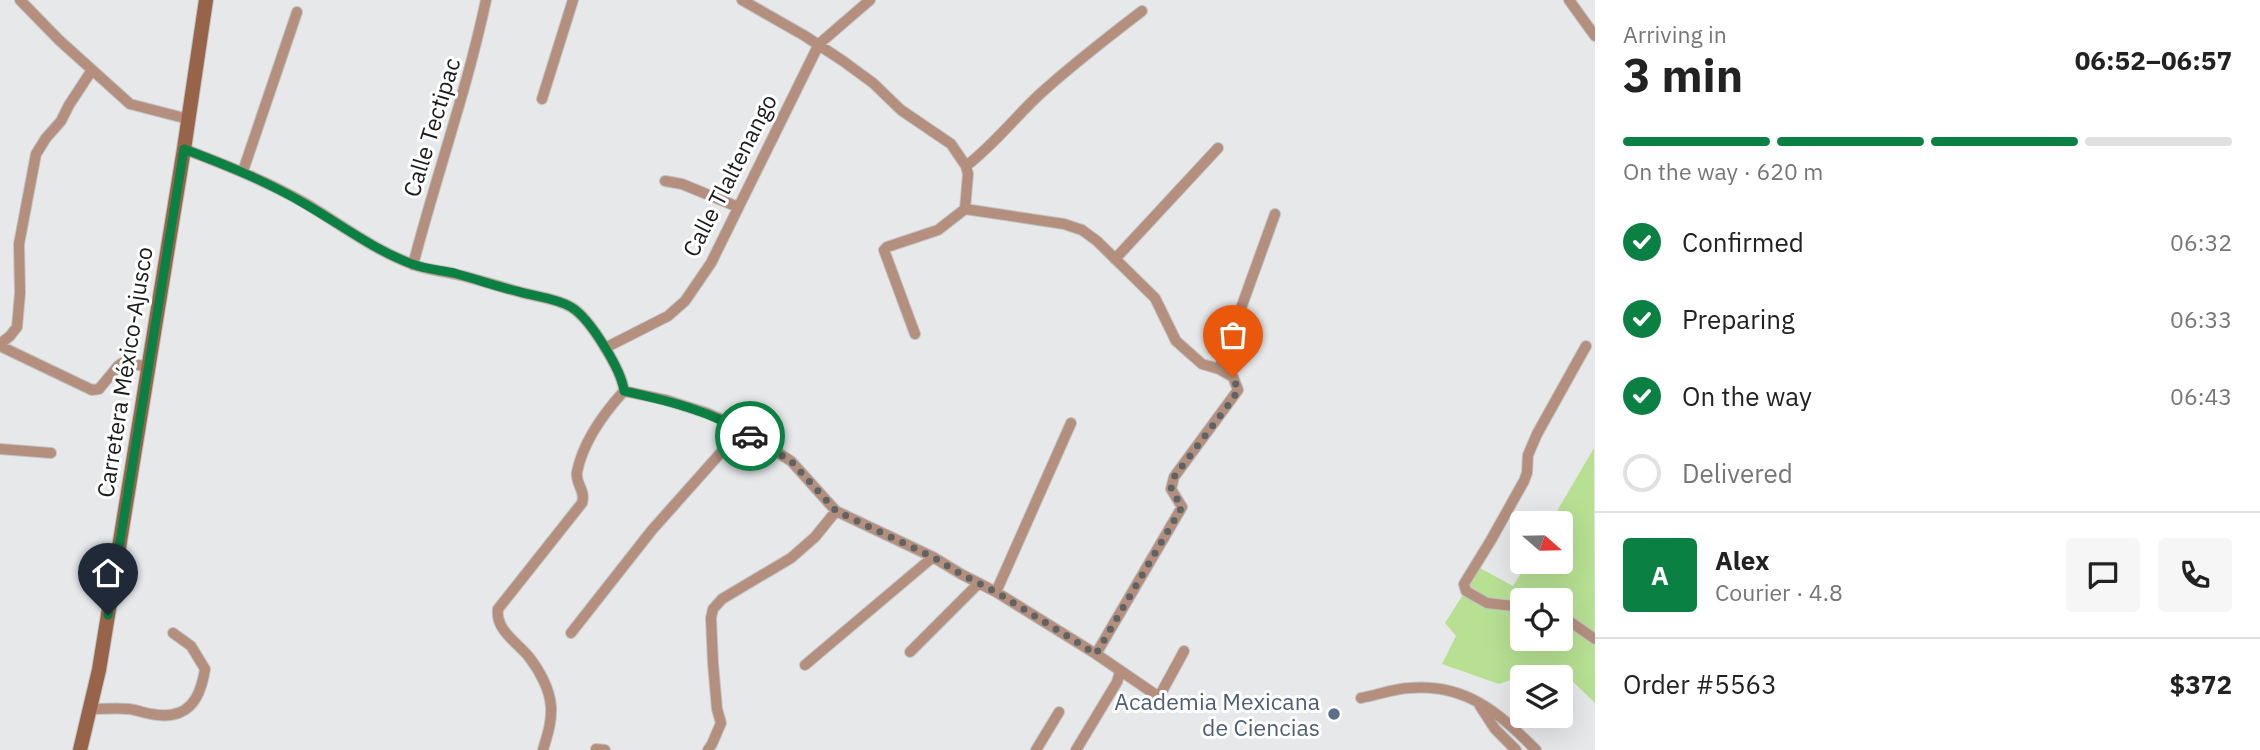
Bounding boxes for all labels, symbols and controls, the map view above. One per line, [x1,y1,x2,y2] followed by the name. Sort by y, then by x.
[1623,19,1727,49] text: Arriving in
[2075,43,2232,77] text: 06:52–06:57
[1623,45,1743,105] text: 3 min
[396,54,466,200] street label: Calle Tectipac
[675,89,783,261] street label: Calle Tlaltenango
[1623,156,1823,186] text: On the way · 620 m
[1623,223,1661,261] icon: check
[1682,225,1804,259] text: Confirmed
[2170,227,2232,257] text: 06:32
[89,245,159,499] street label: Carretera México-Ajusco
[1623,300,1661,338] icon: check
[1682,302,1795,336] text: Preparing
[2170,304,2232,334] text: 06:33
[1203,305,1263,377] pin
[1214,316,1252,354] icon: bag
[1623,377,1661,415] icon: check
[1682,379,1812,413] text: On the way
[2170,381,2232,411] text: 06:43
[715,401,785,471] courier
[731,417,769,455] icon: car
[1682,456,1793,490] text: Delivered
[1510,511,1573,574] north arrow
[1510,511,1573,728] map controls
[2066,538,2140,612] button: chat
[2158,538,2232,612] button: phone
[78,543,138,615] pin
[1715,543,1769,577] text: Alex
[89,554,127,592] icon: home
[1651,558,1669,592] text: A
[1715,577,1843,607] text: Courier · 4.8
[1510,588,1573,651] button: locate
[1510,665,1573,728] button: layers
[1623,667,1777,701] text: Order #5563
[2170,667,2232,701] text: $372
[1114,686,1320,742] place label: Academia Mexicana de Ciencias
[1326,706,1342,722] marker: Academia Mexicana de Ciencias

